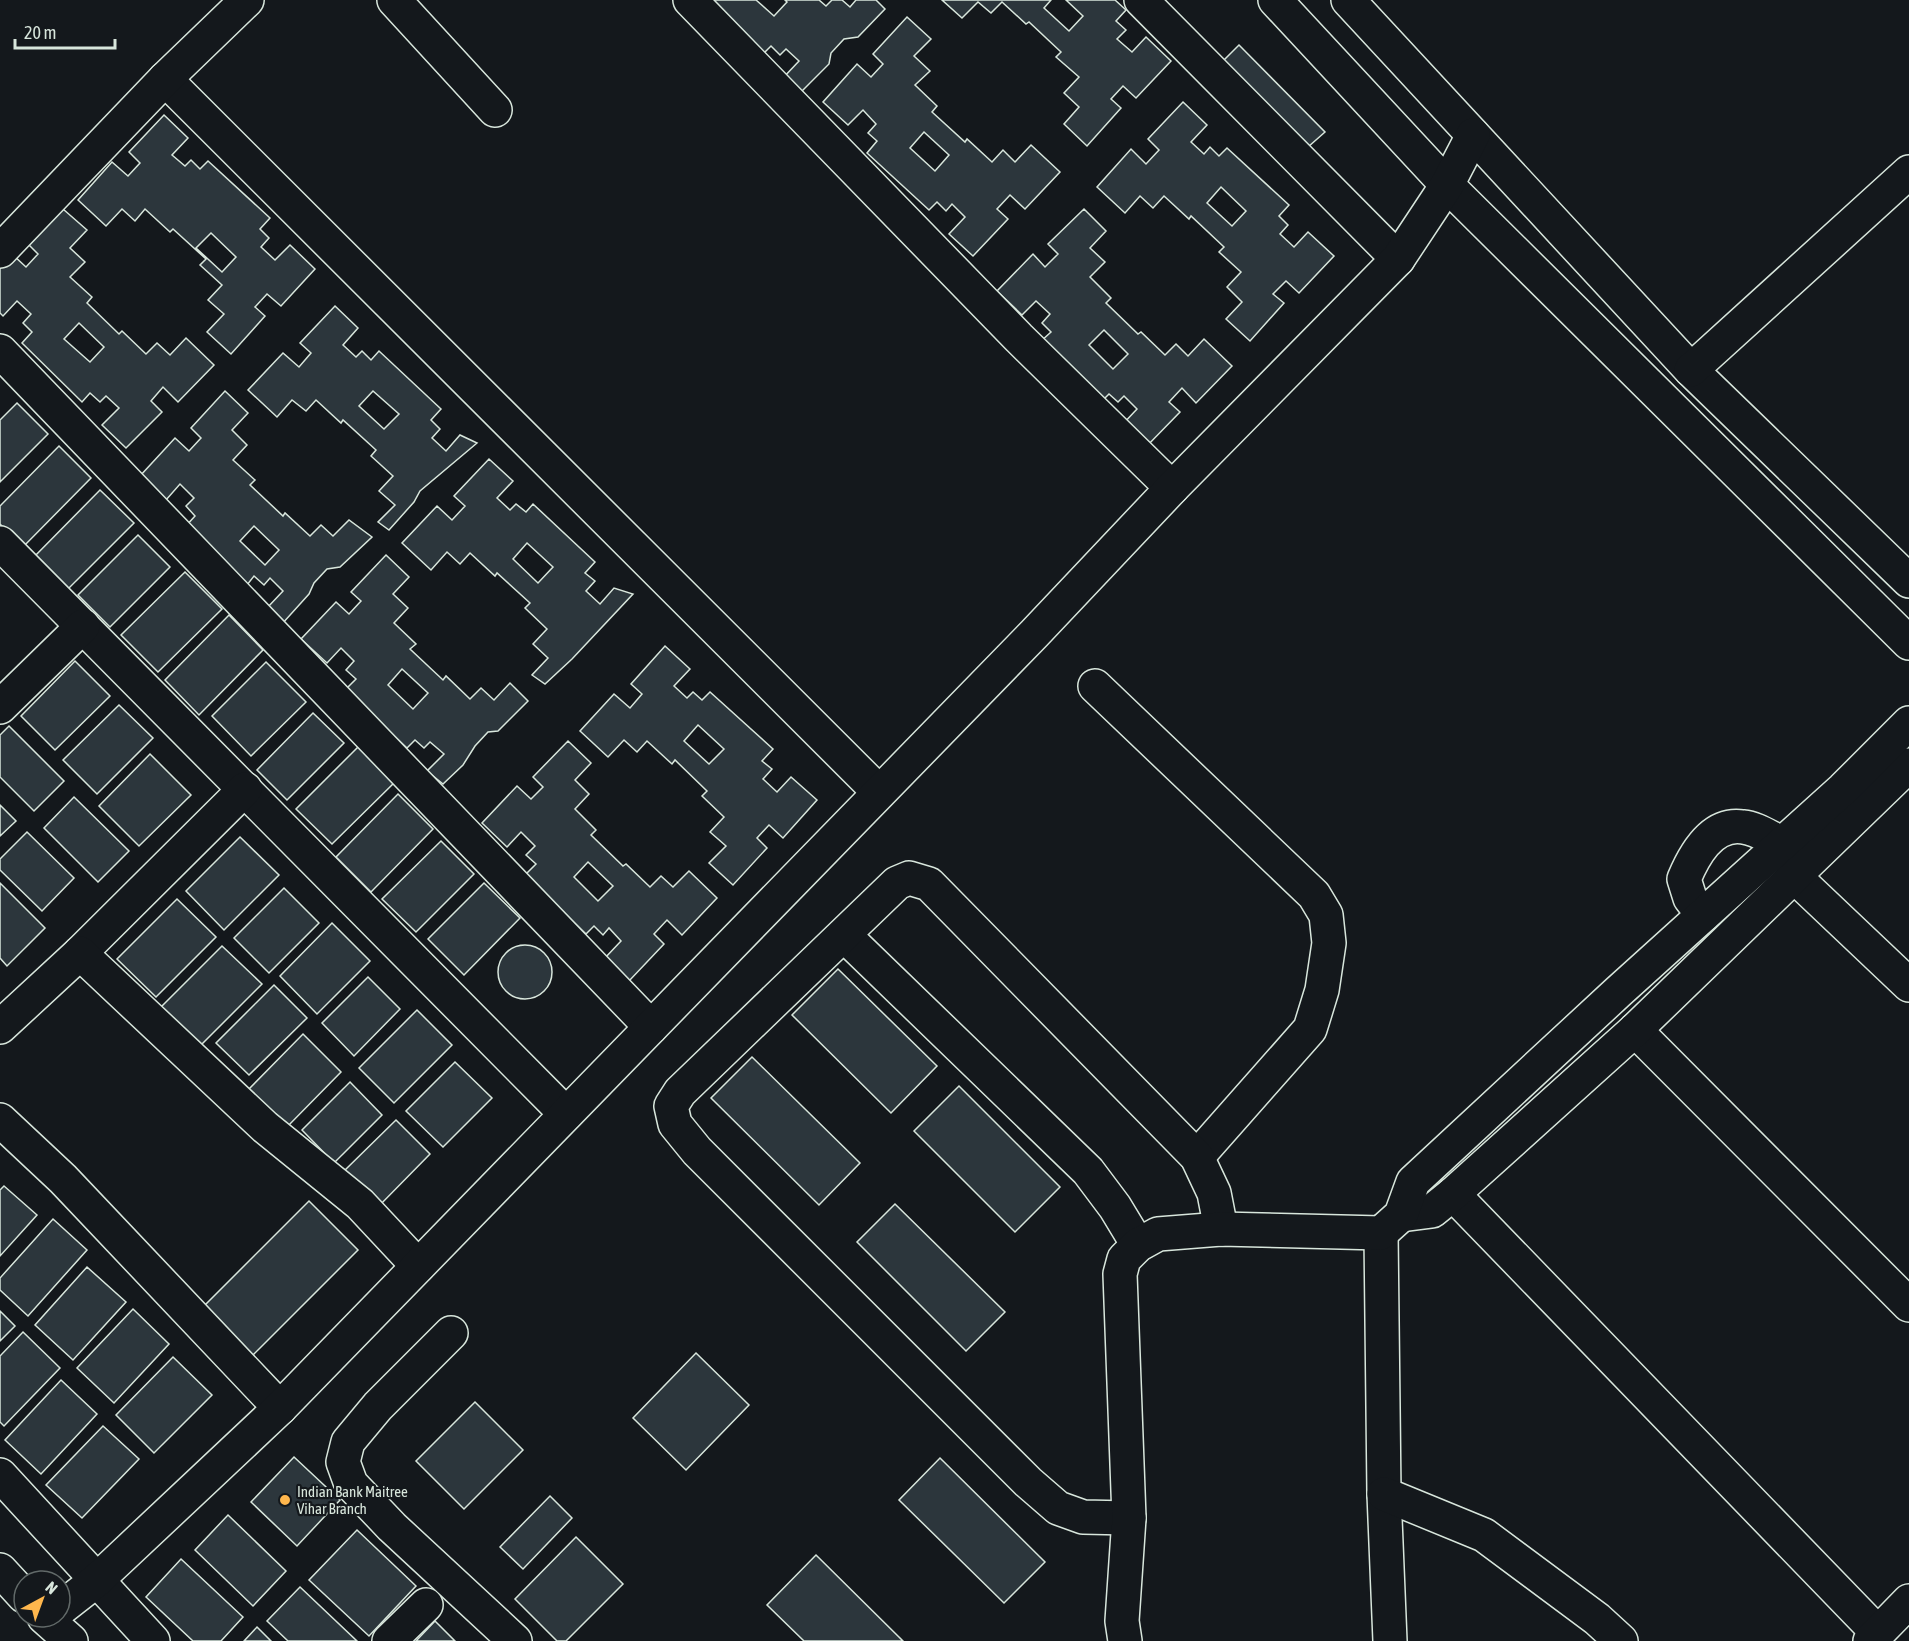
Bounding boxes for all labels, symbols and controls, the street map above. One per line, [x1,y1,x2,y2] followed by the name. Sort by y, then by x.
[15,12,116,50] scale bar
[24,22,56,43] text: 20 m
[297,1483,408,1517] place label: Indian Bank Maitree Vihar Branch
[278,1493,292,1507] marker: Indian Bank Maitree Vihar Branch
[12,1569,72,1629] north arrow
[42,1578,61,1598] text: N

